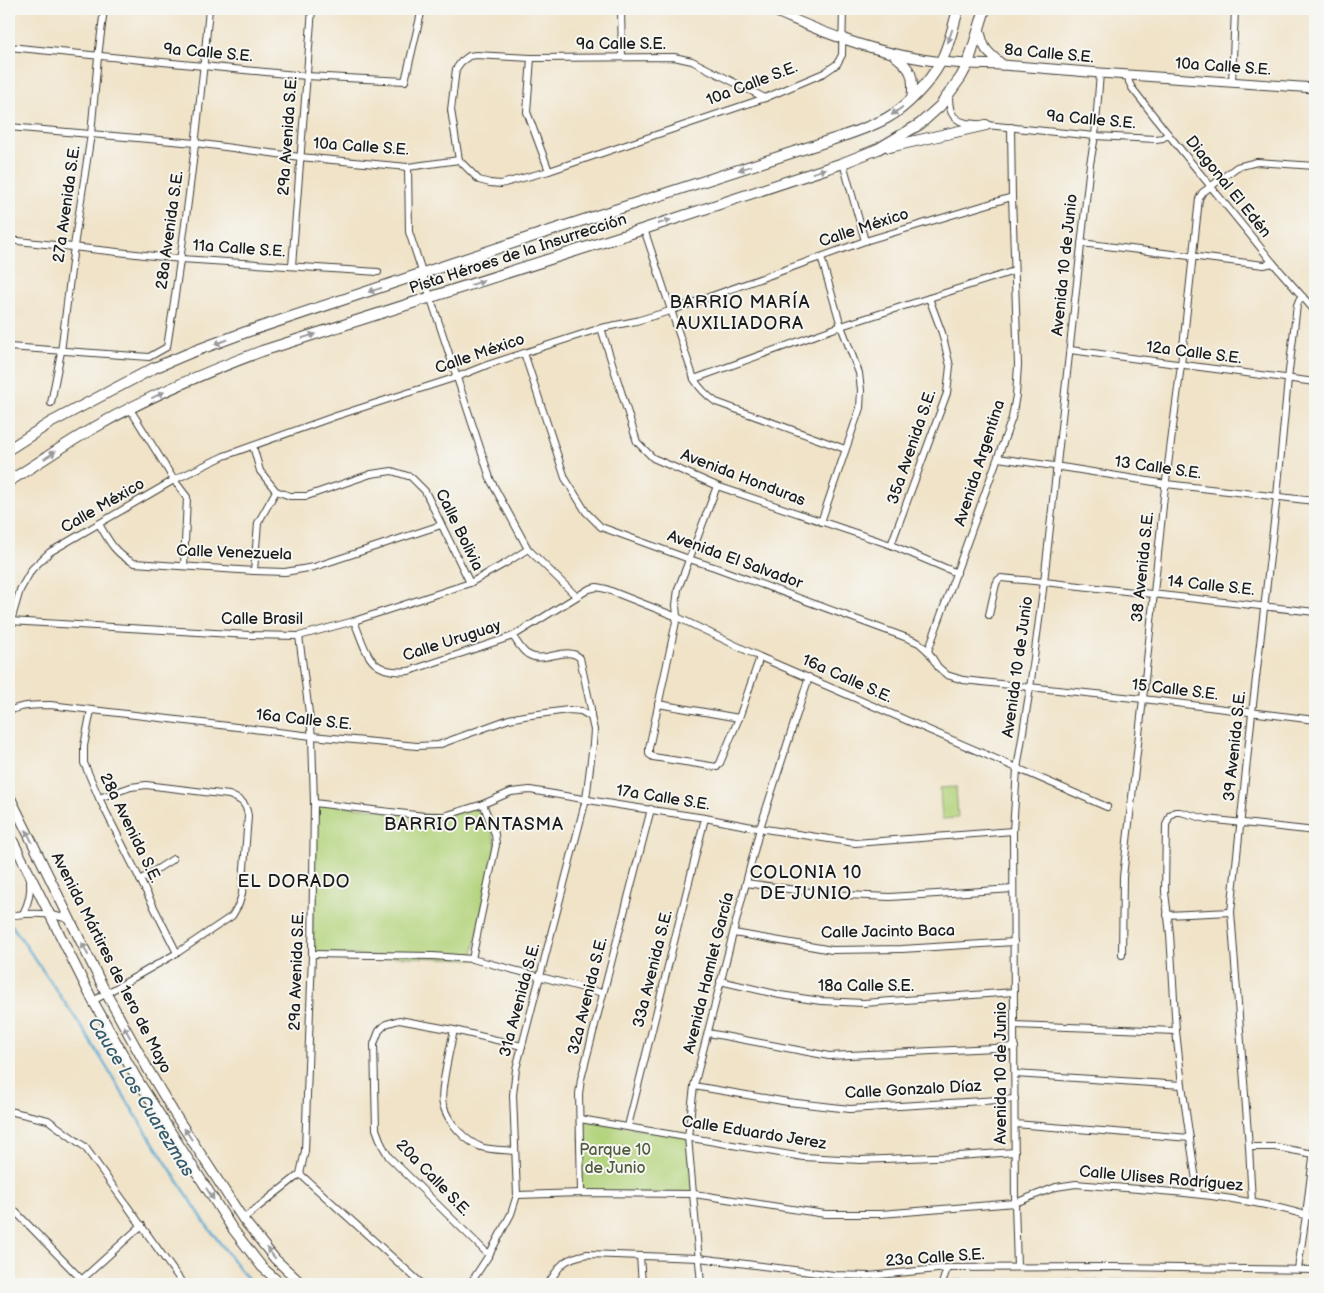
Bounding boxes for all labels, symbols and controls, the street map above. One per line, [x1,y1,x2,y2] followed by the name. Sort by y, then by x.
[946,28,953,43] one-way arrow
[576,35,666,54] street label: 9a Calle S.E.
[162,40,254,66] street label: 9a Calle S.E.
[1003,41,1095,67] street label: 8a Calle S.E.
[1174,54,1272,80] street label: 10a Calle S.E.
[704,58,800,110] street label: 10a Calle S.E.
[274,76,302,196] street label: 29a Avenida S.E.
[890,106,904,116] one-way arrow
[1045,107,1137,133] street label: 9a Calle S.E.
[1181,132,1275,242] street label: Diagonal El Edén
[312,134,410,160] street label: 10a Calle S.E.
[49,144,85,264] street label: 27a Avenida S.E.
[738,165,753,172] one-way arrow
[811,166,826,174] one-way arrow
[152,169,188,291] street label: 28a Avenida S.E.
[1048,193,1082,337] street label: Avenida 10 de Junio
[817,205,911,251] street label: Calle México
[407,210,629,298] street label: Pista Héroes de la Insurrección
[657,218,672,225] one-way arrow
[192,236,286,262] street label: 11a Calle S.E.
[469,279,484,286] one-way arrow
[367,286,382,294] one-way arrow
[670,290,810,334] district label: BARRIO MARÍA AUXILIADORA
[433,330,527,378] street label: Calle México
[302,332,317,339] one-way arrow
[214,338,228,346] one-way arrow
[1145,338,1243,368] street label: 12a Calle S.E.
[883,387,941,507] street label: 35a Avenida S.E.
[151,391,165,399] one-way arrow
[951,398,1009,528] street label: Avenida Argentina
[678,445,808,511] street label: Avenida Honduras
[43,451,57,460] one-way arrow
[1113,453,1203,483] street label: 13 Calle S.E.
[58,474,148,538] street label: Calle México
[431,486,487,574] street label: Calle Bolivia
[1128,511,1158,623] street label: 38 Avenida S.E.
[665,527,805,593] street label: Avenida El Salvador
[176,541,292,565] street label: Calle Venezuela
[1167,572,1255,600] street label: 14 Calle S.E.
[999,595,1037,739] street label: Avenida 10 de Junio
[221,610,303,629] street label: Calle Brasil
[401,616,504,666] street label: Calle Uruguay
[799,651,895,707] street label: 16a Calle S.E.
[1131,675,1219,705] street label: 15 Calle S.E.
[1220,690,1250,802] street label: 39 Avenida S.E.
[255,706,353,734] street label: 16a Calle S.E.
[95,770,165,886] street label: 28a Avenida S.E.
[615,781,711,815] street label: 17a Calle S.E.
[384,814,564,835] district label: BARRIO PANTASMA
[24,829,32,843] one-way arrow
[47,849,175,1077] street label: Avenida Mártires de 1ero de Mayo
[750,862,862,904] district label: COLONIA 10 DE JUNIO
[237,871,351,892] district label: EL DORADO
[680,890,738,1056] street label: Avenida Hamlet García
[629,908,677,1030] street label: 33a Avenida S.E.
[285,911,309,1031] street label: 29a Avenida S.E.
[821,921,955,943] street label: Calle Jacinto Baca
[564,935,612,1057] street label: 32a Avenida S.E.
[496,941,544,1059] street label: 31a Avenida S.E.
[80,942,88,956] one-way arrow
[818,977,914,996] street label: 18a Calle S.E.
[992,1002,1011,1144] street label: Avenida 10 de Junio
[83,1013,199,1181] water label: Cauce Los Cuarezmas
[123,1026,132,1039] one-way arrow
[844,1077,982,1103] street label: Calle Gonzalo Díaz
[680,1112,828,1154] street label: Calle Eduardo Jerez
[183,1128,193,1141] one-way arrow
[392,1136,474,1220] street label: 20a Calle S.E.
[579,1141,651,1178] park label: Parque 10 de Junio
[1078,1162,1244,1196] street label: Calle Ulises Rodríguez
[205,1187,215,1201] one-way arrow
[885,1245,985,1271] street label: 23a Calle S.E.
[265,1247,276,1260] one-way arrow

